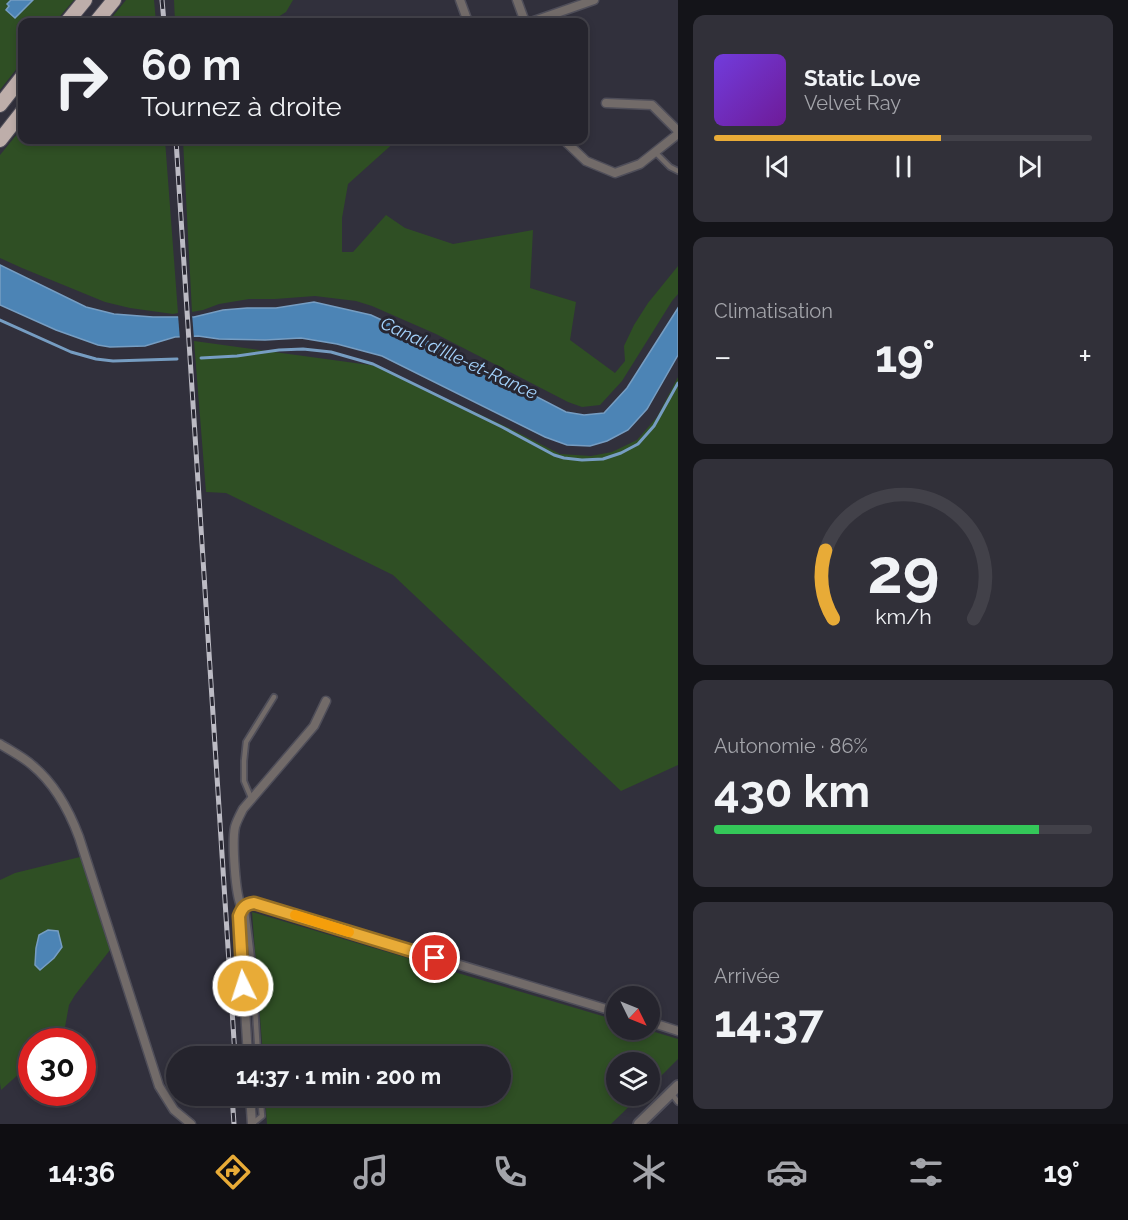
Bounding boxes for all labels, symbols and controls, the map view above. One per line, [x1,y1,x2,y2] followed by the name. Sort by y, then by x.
[141,41,241,90] text: 60 m
[42,42,120,120] icon: right
[804,65,921,91] text: Static Love
[141,91,342,122] text: Tournez à droite
[804,91,901,115] text: Velvet Ray
[761,150,794,183] icon: previous
[887,150,920,183] icon: pause
[1013,150,1046,183] icon: next
[714,299,833,323] text: Climatisation
[377,312,541,403] water label: Canal d'Ille-et-Rance
[875,330,935,383] text: 19°
[714,337,732,376] text: −
[1078,337,1092,376] text: +
[867,534,939,608] text: 29
[875,604,931,629] text: km/h
[714,734,868,758] text: Autonomie · 86%
[714,765,870,818] text: 430 km
[409,932,460,983] pin
[418,941,451,974] icon: arrive
[211,954,275,1018] position arrow
[714,964,780,988] text: Arrivée
[606,986,660,1040] north arrow
[606,986,660,1106] map controls
[714,995,823,1048] text: 14:37
[18,1028,96,1106] speed limit sign: 30
[606,1052,660,1106] button: layers
[236,1063,441,1089] text: 14:37 · 1 min · 200 m
[212,1151,254,1193] icon: directions
[350,1151,392,1193] icon: music
[489,1151,531,1193] icon: phone
[628,1151,670,1193] icon: climate
[766,1151,808,1193] icon: car
[905,1151,947,1193] icon: filters
[48,1157,115,1188] text: 14:36
[1043,1157,1080,1188] text: 19°

